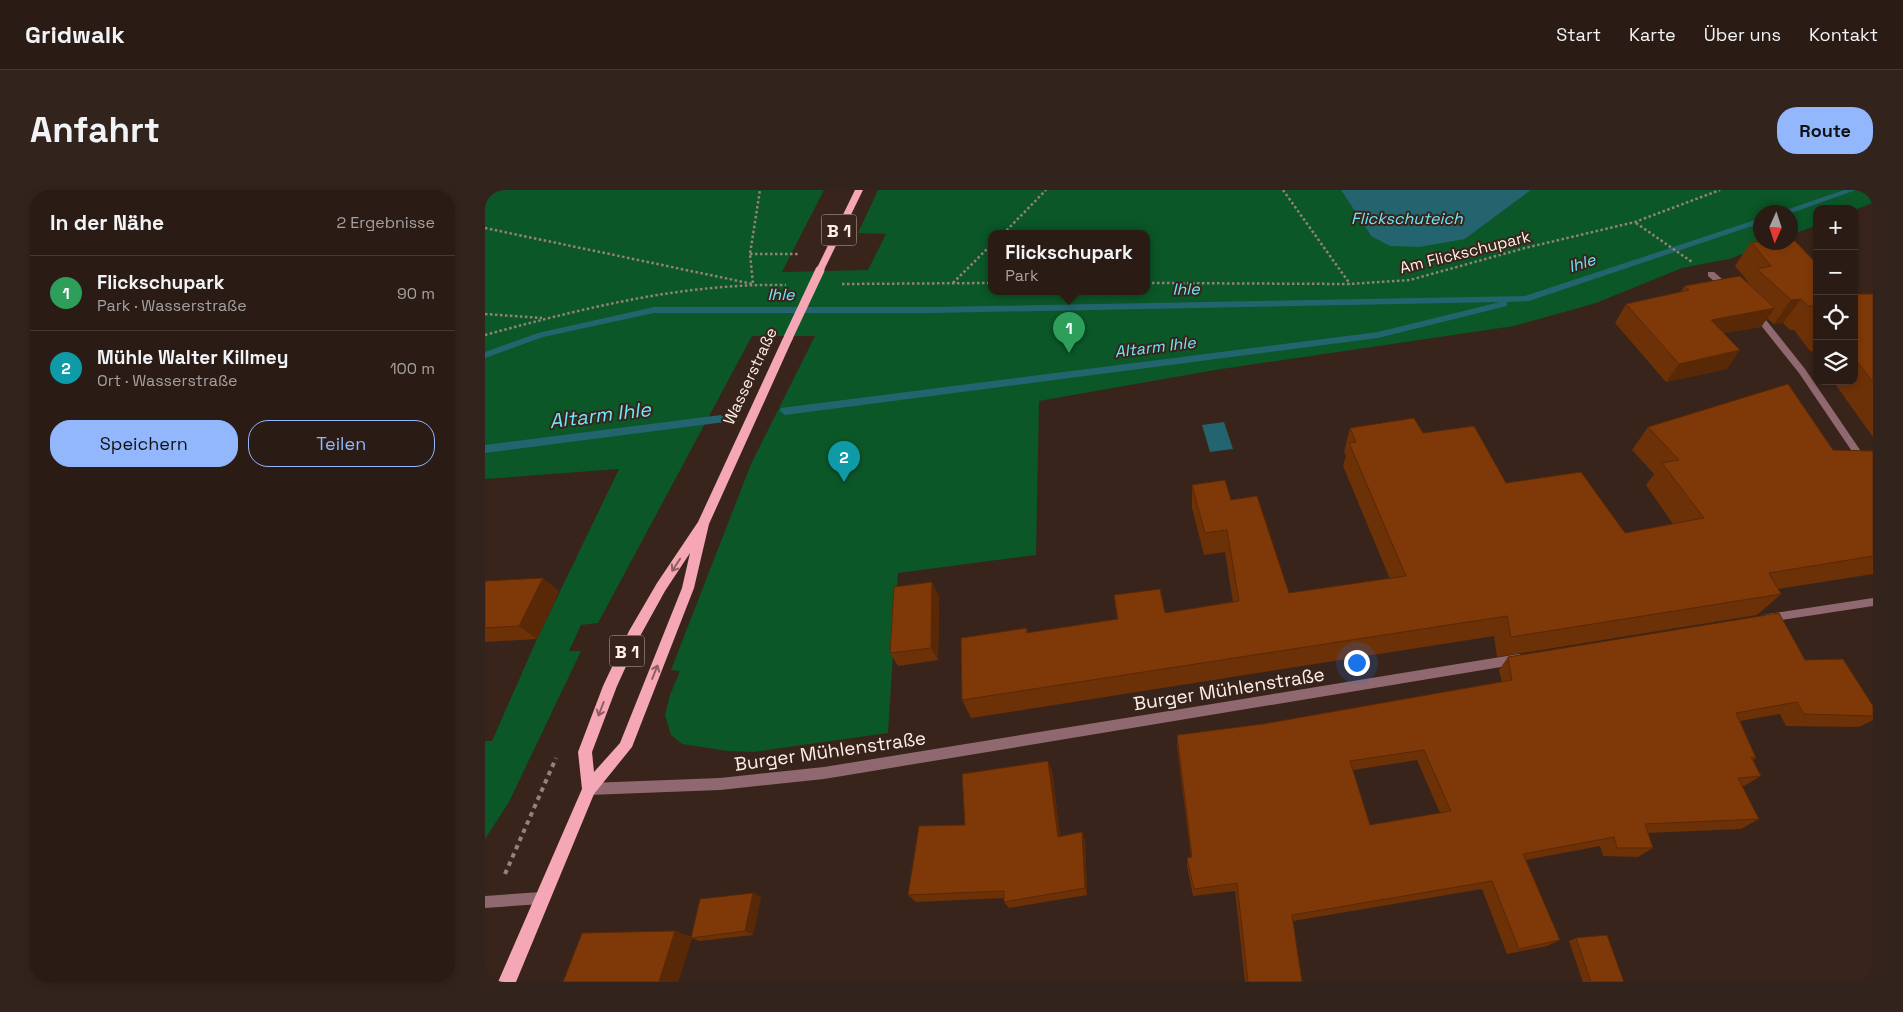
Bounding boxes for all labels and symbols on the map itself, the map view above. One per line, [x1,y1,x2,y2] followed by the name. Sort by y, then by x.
[1753,205,1798,250] north arrow
[1351,208,1464,229] water label: Flickschuteich
[821,214,857,246] road number: B 1
[1397,226,1533,278] street label: Am Flickschupark
[1566,249,1599,277] water label: Ihle
[1172,278,1200,300] water label: Ihle
[767,284,795,305] water label: Ihle
[1053,312,1085,353] pin: 1
[718,324,782,428] street label: Wasserstraße
[1113,332,1197,362] water label: Altarm Ihle
[548,396,653,434] water label: Altarm Ihle
[828,441,860,482] pin: 2
[670,558,681,572] one-way arrow
[609,636,645,666] road number: B 1
[1344,650,1370,676] your location
[1132,662,1326,716] street label: Burger Mühlenstraße
[651,665,661,680] one-way arrow
[596,701,605,716] one-way arrow
[733,725,927,777] street label: Burger Mühlenstraße

